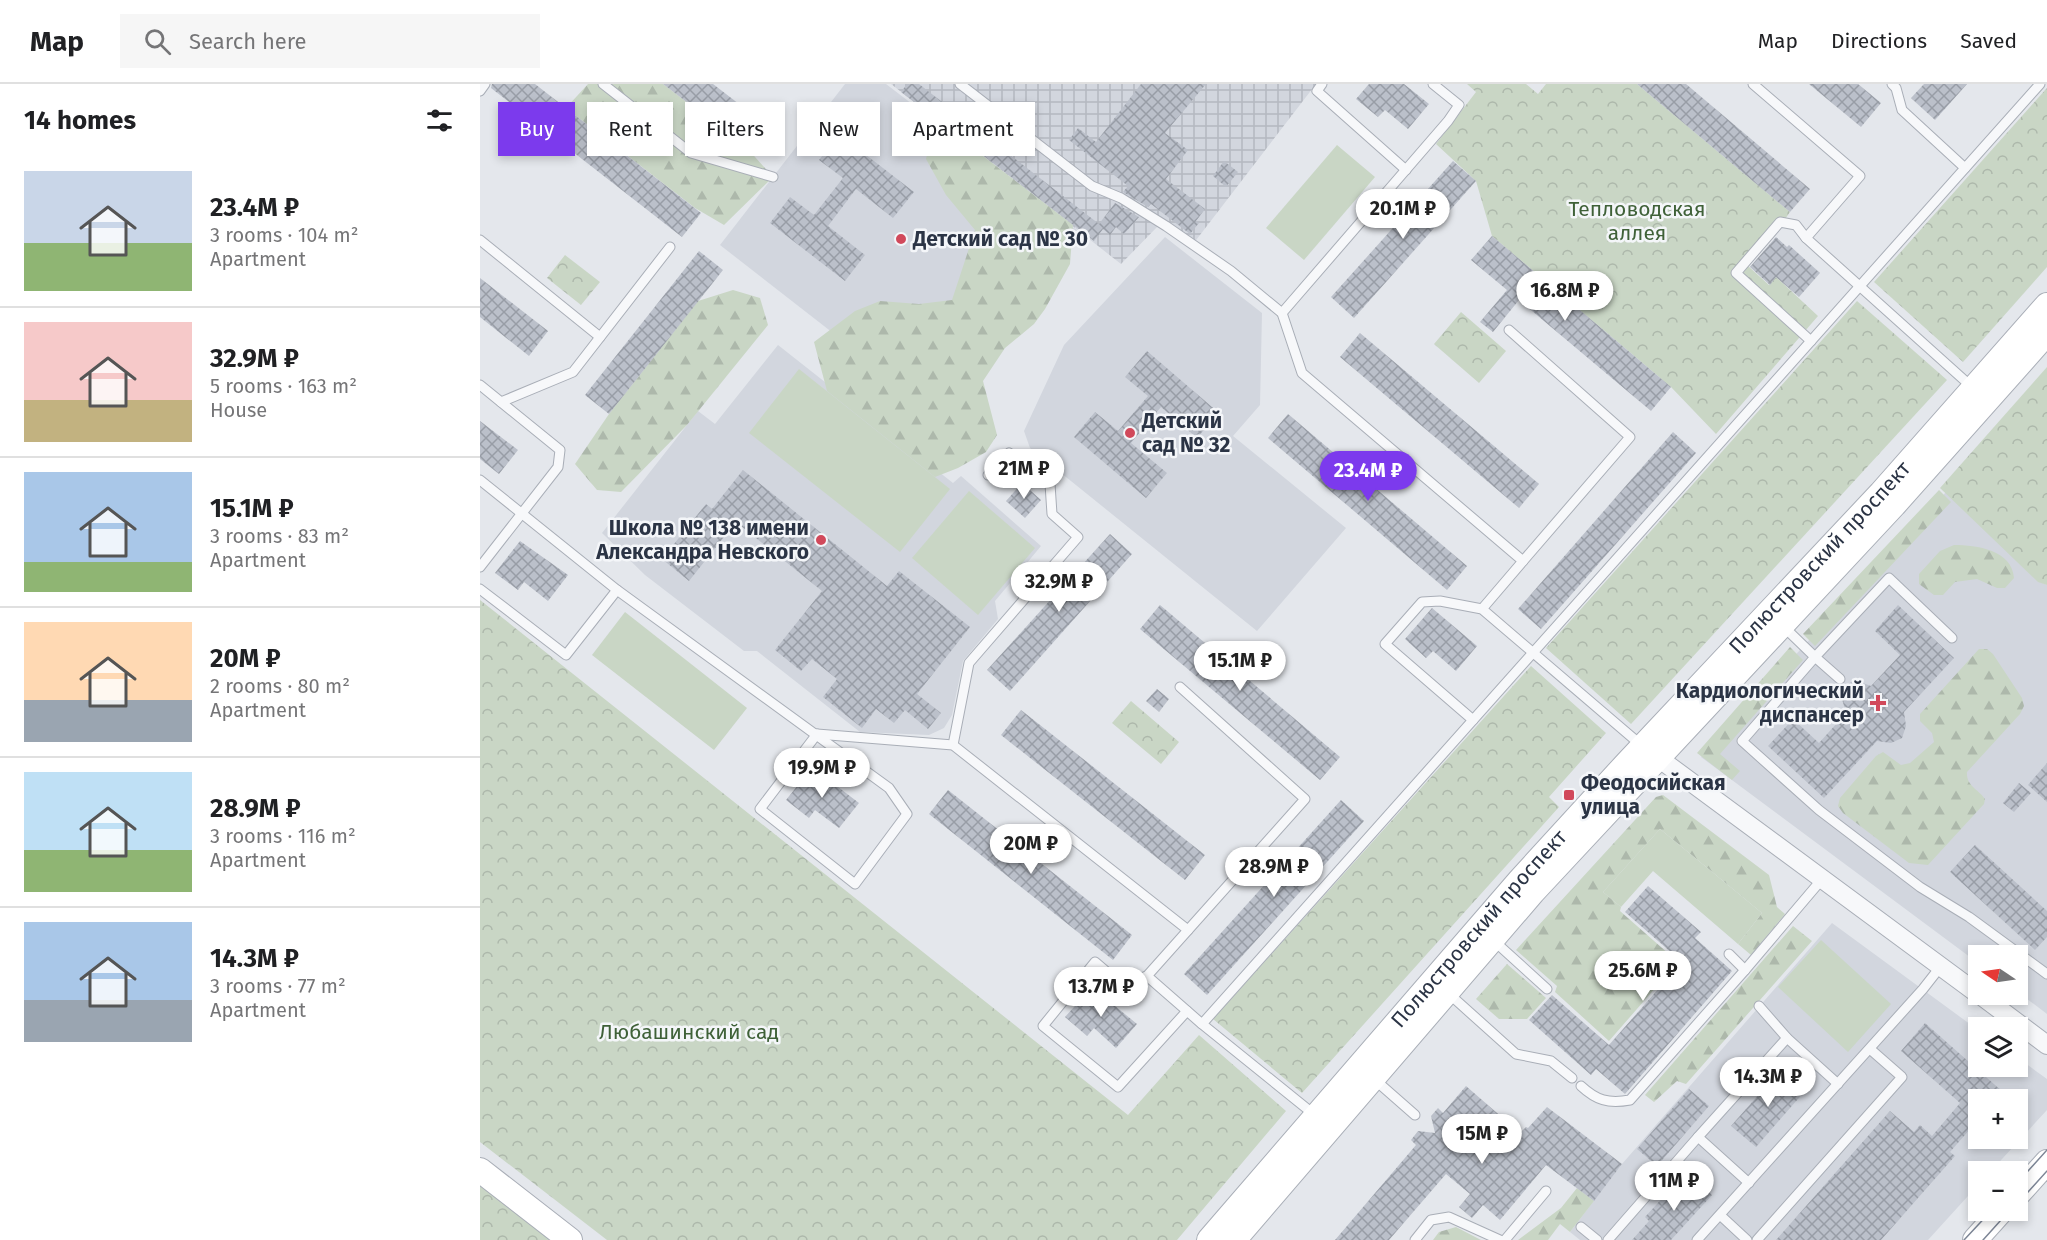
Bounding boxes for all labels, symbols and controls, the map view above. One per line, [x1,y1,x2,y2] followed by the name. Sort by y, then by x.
[120,14,540,68] search box
[30,25,84,58] text: Map
[141,25,174,58] icon: search
[189,28,307,55] text: Search here
[1758,28,1798,54] text: Map
[1831,28,1927,54] text: Directions
[1960,28,2017,54] text: Saved
[498,102,575,156] chip: Buy
[587,102,673,156] chip: Rent
[685,102,785,156] chip: Filters
[797,102,880,156] chip: New
[892,102,1035,156] chip: Apartment
[423,104,456,137] icon: filters
[24,105,136,136] text: 14 homes
[1348,189,1458,240] pin: 20.1M ₽
[210,192,299,223] text: 23.4M ₽
[72,195,144,267] icon: home
[1370,196,1436,220] text: 20.1M ₽
[1568,196,1706,246] park label: Тепловодская аллея
[210,223,358,247] text: 3 rooms · 104 m²
[912,226,1088,252] place label: Детский сад № 30
[894,232,908,246] marker: Детский сад № 30
[210,247,306,271] text: Apartment
[1510,271,1620,322] pin: 16.8M ₽
[1530,278,1600,302] text: 16.8M ₽
[210,343,299,374] text: 32.9M ₽
[72,346,144,418] icon: home
[210,374,357,398] text: 5 rooms · 163 m²
[210,398,267,422] text: House
[1141,408,1230,458] place label: Детский сад № 32
[1123,426,1137,440] marker: Детский сад № 32
[982,449,1066,500] pin: 21M ₽
[1313,451,1423,502] pin: 23.4M ₽
[1724,455,1916,659] street label: Полюстровский проспект
[998,456,1050,480] text: 21M ₽
[1334,458,1402,482] text: 23.4M ₽
[210,493,294,524] text: 15.1M ₽
[72,496,144,568] icon: home
[595,515,809,565] place label: Школа № 138 имени Александра Невского
[210,524,349,548] text: 3 rooms · 83 m²
[814,533,828,547] marker: Школа № 138 имени Александра Невского
[210,548,306,572] text: Apartment
[1004,562,1114,613] pin: 32.9M ₽
[1025,569,1093,593] text: 32.9M ₽
[1185,641,1295,692] pin: 15.1M ₽
[210,643,281,674] text: 20M ₽
[72,646,144,718] icon: home
[1208,648,1272,672] text: 15.1M ₽
[210,674,350,698] text: 2 rooms · 80 m²
[1676,678,1864,728] place label: Кардиологический диспансер
[1869,694,1887,712] marker: Кардиологический диспансер
[210,698,306,722] text: Apartment
[767,748,877,799] pin: 19.9M ₽
[788,755,856,779] text: 19.9M ₽
[1580,770,1726,820] place label: Феодосийская улица
[1562,788,1576,802] marker: Феодосийская улица
[210,793,301,824] text: 28.9M ₽
[72,796,144,868] icon: home
[210,824,356,848] text: 3 rooms · 116 m²
[989,824,1073,875] pin: 20M ₽
[1385,824,1573,1033] street label: Полюстровский проспект
[1004,831,1058,855] text: 20M ₽
[1219,847,1329,898] pin: 28.9M ₽
[210,848,306,872] text: Apartment
[1239,854,1309,878] text: 28.9M ₽
[210,943,299,974] text: 14.3M ₽
[1968,945,2028,1005] north arrow
[1968,945,2028,1221] map controls
[72,946,144,1018] icon: home
[1588,951,1698,1002] pin: 25.6M ₽
[1608,958,1678,982] text: 25.6M ₽
[1046,967,1156,1018] pin: 13.7M ₽
[210,974,346,998] text: 3 rooms · 77 m²
[1068,974,1134,998] text: 13.7M ₽
[210,998,306,1022] text: Apartment
[1968,1017,2028,1077] button: layers
[599,1019,779,1045] park label: Любашинский сад
[1713,1057,1823,1108] pin: 14.3M ₽
[1734,1064,1802,1088] text: 14.3M ₽
[1968,1089,2028,1149] button: +
[1440,1114,1524,1165] pin: 15M ₽
[1456,1121,1508,1145] text: 15M ₽
[1632,1161,1716,1212] pin: 11M ₽
[1968,1161,2028,1221] button: −
[1649,1168,1699,1192] text: 11M ₽

